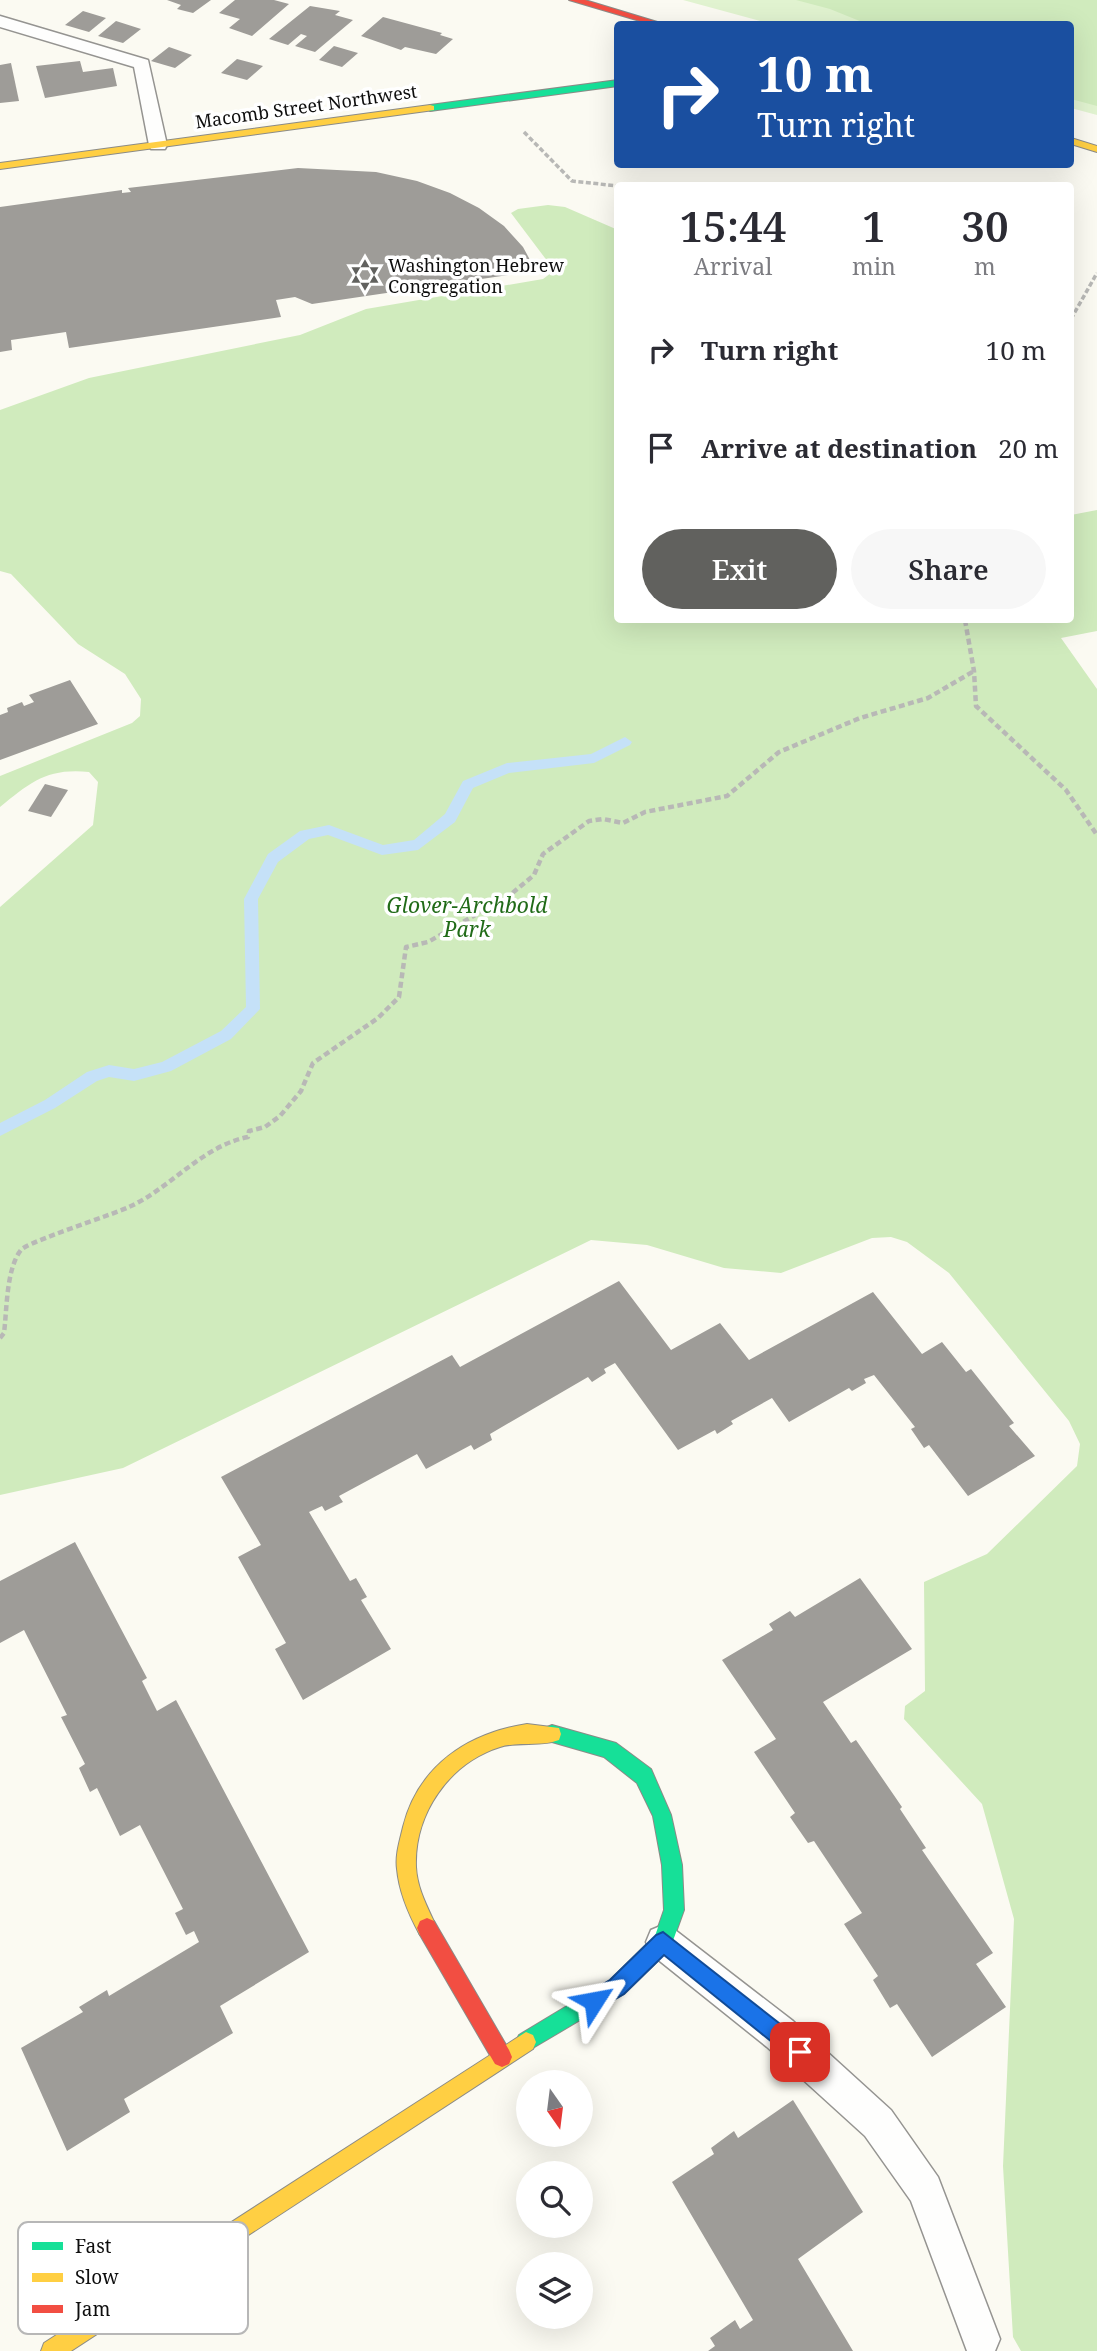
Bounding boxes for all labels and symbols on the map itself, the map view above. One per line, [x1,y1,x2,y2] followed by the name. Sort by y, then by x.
[193,79,419,133] street label: Macomb Street Northwest
[388,253,564,298] place label: Washington Hebrew Congregation
[348,258,382,292] synagogue icon: Washington Hebrew Congregation
[387,891,548,943] park label: Glover-Archbold Park
[557,1964,631,2038] position arrow
[770,2022,830,2082] pin
[516,2070,593,2147] north arrow
[18,2222,248,2334] legend
[75,2233,112,2259] text: Fast
[75,2264,119,2290] text: Slow
[74,2296,110,2322] text: Jam

